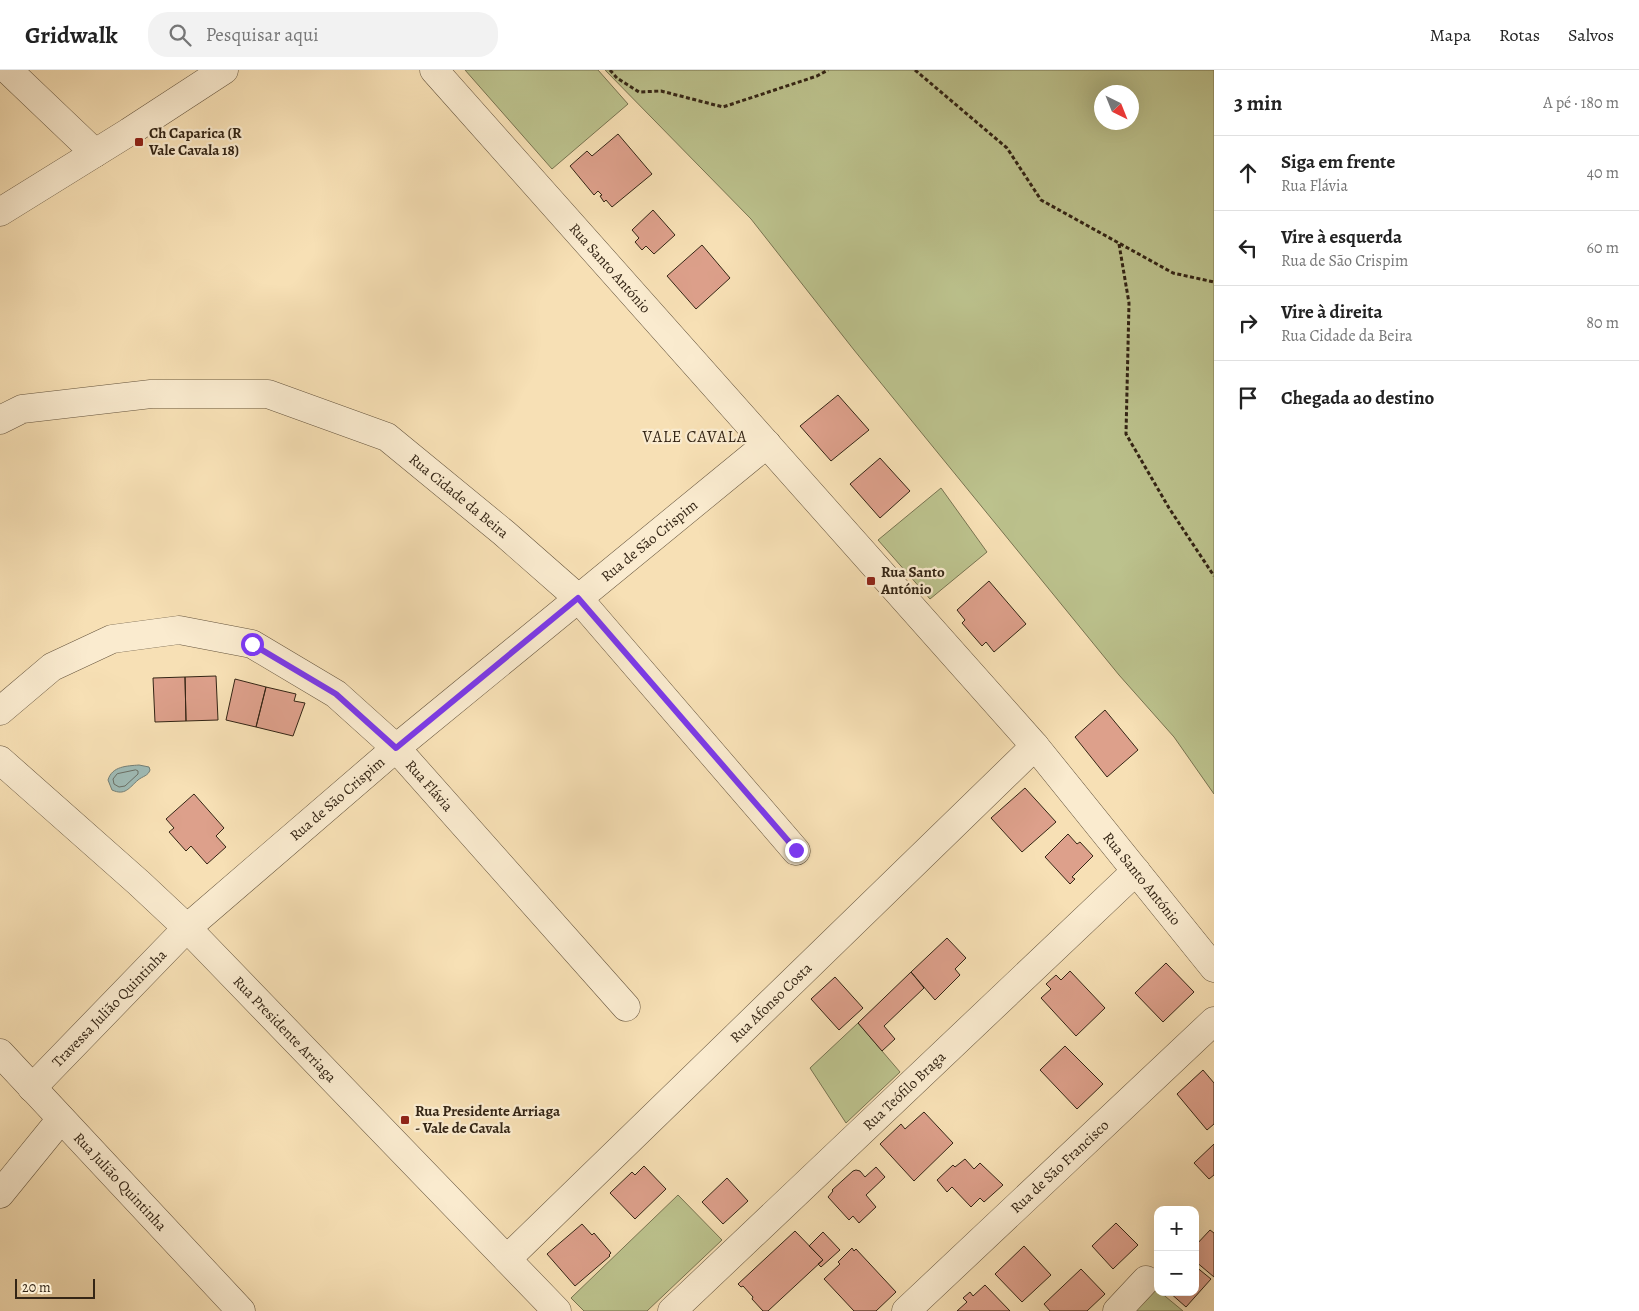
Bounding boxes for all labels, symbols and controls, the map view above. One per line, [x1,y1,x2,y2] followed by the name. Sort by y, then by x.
[148,12,498,57] search box
[25,19,118,51] text: Gridwalk
[166,21,194,49] icon: search
[206,22,319,48] text: Pesquisar aqui
[1430,23,1471,47] text: Mapa
[1499,23,1540,47] text: Rotas
[1568,23,1614,47] text: Salvos
[1094,85,1139,130] north arrow
[1234,89,1282,117] text: 3 min
[1543,92,1619,114] text: A pé · 180 m
[148,123,242,160] place label: Ch Caparica (R Vale Cavala 18)
[133,136,145,148] marker: Ch Caparica (R Vale Cavala 18)
[1281,149,1395,175] text: Siga em frente
[1234,159,1262,187] icon: ahead
[1587,162,1619,184] text: 40 m
[1281,175,1348,197] text: Rua Flávia
[565,219,655,317] street label: Rua Santo António
[1281,224,1402,250] text: Vire à esquerda
[1234,234,1262,262] icon: left
[1587,237,1619,259] text: 60 m
[1281,250,1408,272] text: Rua de São Crispim
[1281,299,1383,325] text: Vire à direita
[1234,309,1262,337] icon: right
[1586,312,1619,334] text: 80 m
[1281,325,1412,347] text: Rua Cidade da Beira
[1234,384,1262,412] icon: arrive
[1281,385,1434,411] text: Chegada ao destino
[642,426,747,448] district label: VALE CAVALA
[405,449,513,543] street label: Rua Cidade da Beira
[597,495,702,586] street label: Rua de São Crispim
[880,562,945,599] place label: Rua Santo António
[865,575,877,587] marker: Rua Santo António
[241,633,264,656] route start
[285,752,389,845] street label: Rua de São Crispim
[401,755,458,816] street label: Rua Flávia
[1098,828,1186,929] street label: Rua Santo António
[785,839,808,862] route end
[48,945,171,1072] street label: Travessa Julião Quintinha
[726,958,816,1047] street label: Rua Afonso Costa
[229,972,341,1087] street label: Rua Presidente Arriaga
[858,1047,950,1135] street label: Rua Teófilo Braga
[415,1101,561,1138] place label: Rua Presidente Arriaga - Vale de Cavala
[399,1114,411,1126] marker: Rua Presidente Arriaga - Vale de Cavala
[1006,1115,1113,1218] street label: Rua de São Francisco
[69,1128,171,1235] street label: Rua Julião Quintinha
[1154,1206,1199,1296] map controls
[1154,1206,1199,1251] button: +
[1154,1251,1199,1296] button: −
[15,1276,95,1299] scale bar
[22,1278,51,1297] text: 20 m

